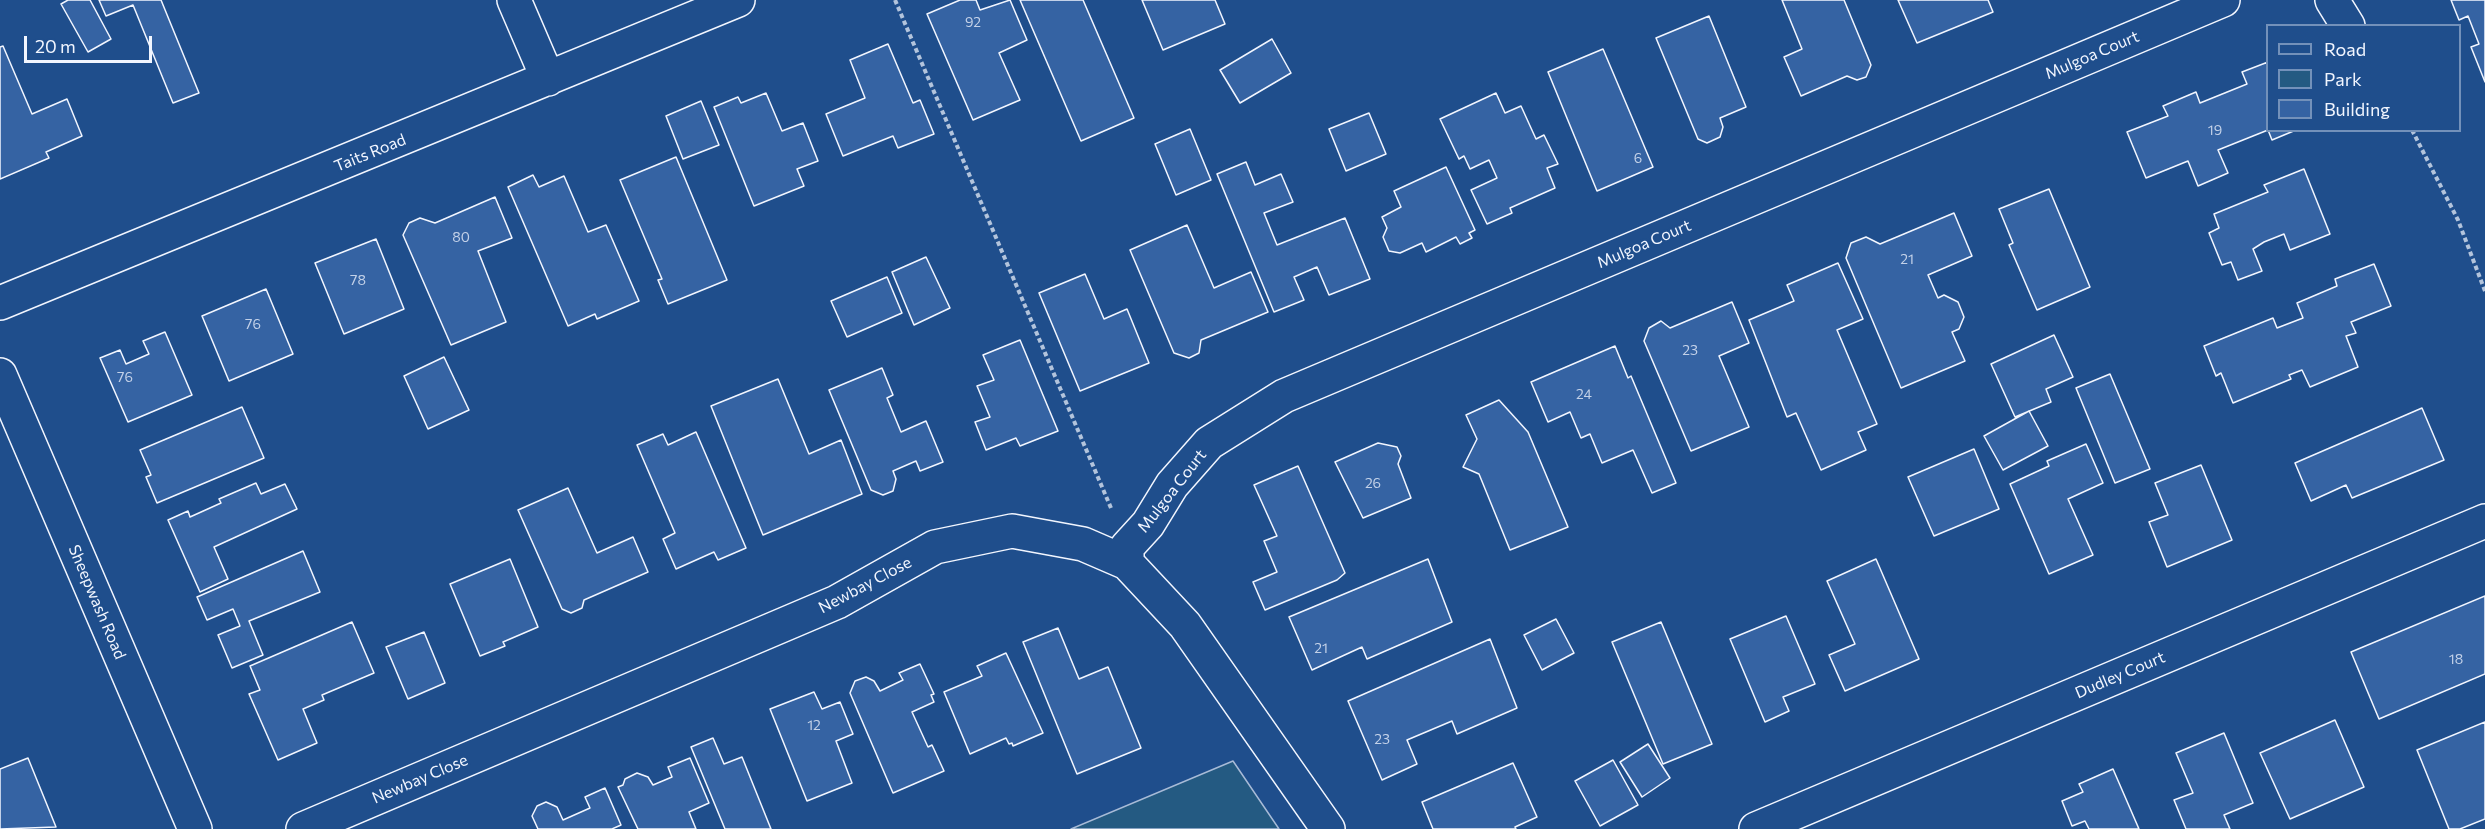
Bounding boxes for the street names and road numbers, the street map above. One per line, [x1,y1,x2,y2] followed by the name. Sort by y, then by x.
[2042,27,2142,83] street label: Mulgoa Court
[331,130,409,176] street label: Taits Road
[1594,216,1694,272] street label: Mulgoa Court
[1134,446,1210,536] street label: Mulgoa Court
[64,542,130,662] street label: Sheepwash Road
[815,553,915,617] street label: Newbay Close
[2072,647,2168,703] street label: Dudley Court
[369,750,471,808] street label: Newbay Close

